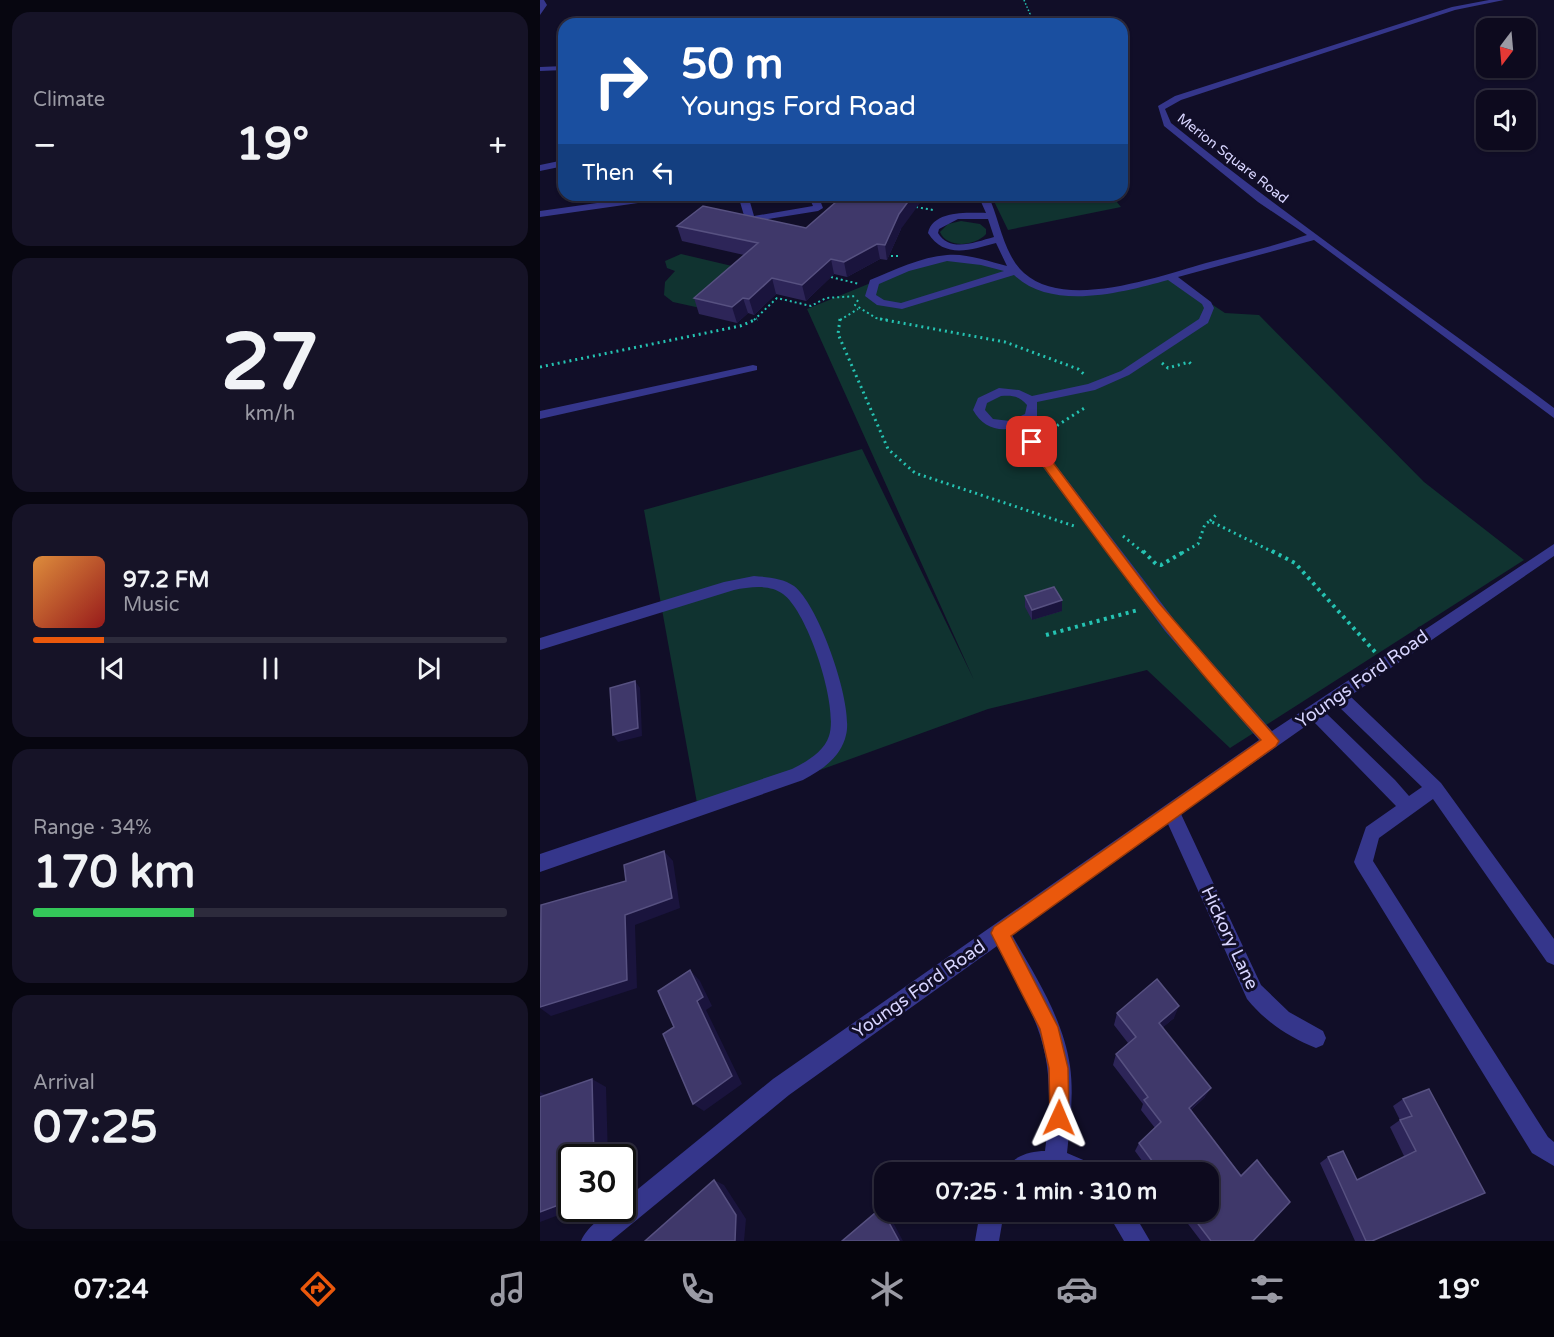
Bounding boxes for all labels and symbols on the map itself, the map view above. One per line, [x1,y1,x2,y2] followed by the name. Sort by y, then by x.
[1476,18,1536,78] north arrow
[1174,110,1292,207] street label: Merion Square Road
[1006,416,1057,467] pin
[1291,625,1433,733] street label: Youngs Ford Road
[1197,883,1263,993] street label: Hickory Lane
[848,935,990,1043] street label: Youngs Ford Road
[1027,1086,1091,1150] position arrow
[558,1144,636,1222] speed limit sign: 30

